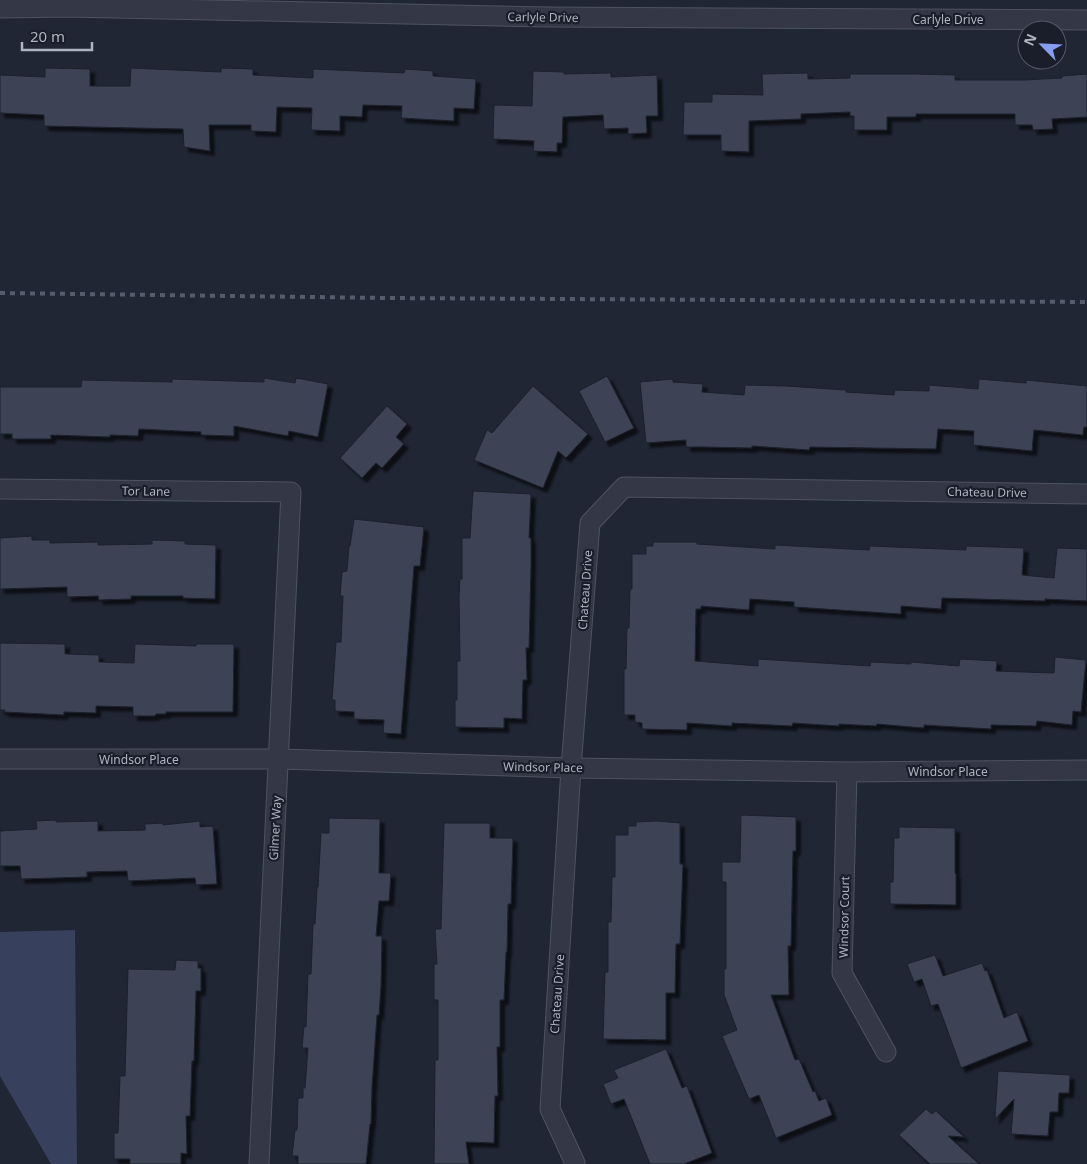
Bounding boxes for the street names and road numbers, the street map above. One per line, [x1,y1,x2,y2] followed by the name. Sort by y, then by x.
[507,8,579,26] street label: Carlyle Drive
[912,11,984,28] street label: Carlyle Drive
[122,482,171,500] street label: Tor Lane
[947,483,1027,501] street label: Chateau Drive
[574,549,596,630] street label: Chateau Drive
[99,751,179,768] street label: Windsor Place
[503,758,583,776] street label: Windsor Place
[908,763,988,780] street label: Windsor Place
[265,794,285,861] street label: Gilmer Way
[835,875,853,958] street label: Windsor Court
[546,953,568,1034] street label: Chateau Drive

